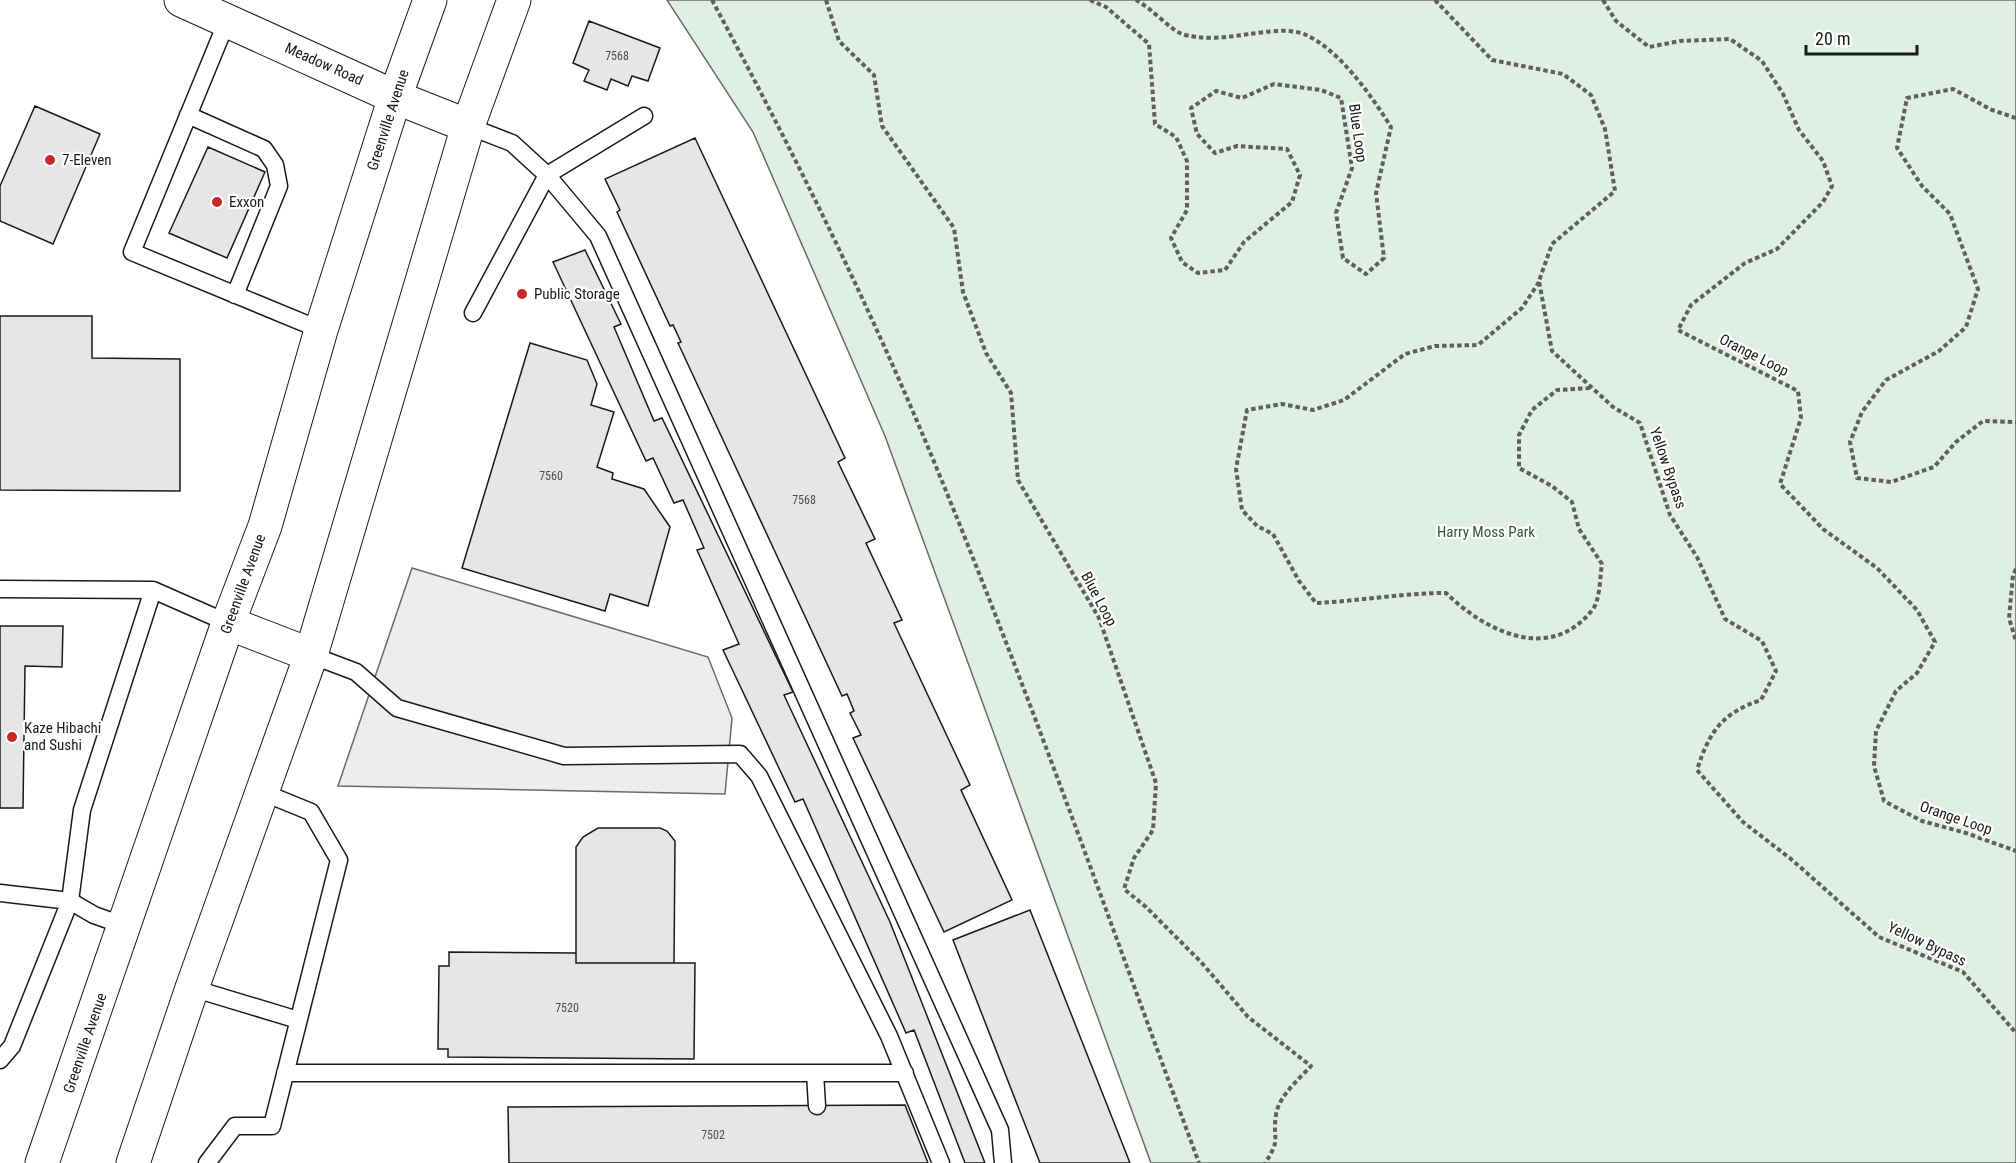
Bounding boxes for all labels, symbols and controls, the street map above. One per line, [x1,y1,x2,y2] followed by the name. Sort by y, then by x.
[1806,18,1917,56] scale bar
[1815,28,1850,49] text: 20 m
[282,39,366,89] street label: Meadow Road
[605,49,629,63] house number: 7568
[363,67,413,173] street label: Greenville Avenue
[1345,103,1371,163] street label: Blue Loop
[62,151,112,169] place label: 7-Eleven
[43,153,57,167] marker: 7-Eleven
[229,193,264,211] place label: Exxon
[210,195,224,209] marker: Exxon
[534,285,620,303] place label: Public Storage
[515,287,529,301] marker: Public Storage
[1716,330,1792,380] street label: Orange Loop
[1646,425,1690,511] street label: Yellow Bypass
[539,469,563,483] house number: 7560
[792,493,816,507] house number: 7568
[1437,523,1535,541] park label: Harry Moss Park
[217,532,269,636] street label: Greenville Avenue
[1077,569,1121,629] street label: Blue Loop
[24,719,101,754] place label: Kaze Hibachi and Sushi
[5,730,19,744] marker: Kaze Hibachi and Sushi
[1918,797,1994,839] street label: Orange Loop
[1885,918,1969,970] street label: Yellow Bypass
[59,990,111,1096] street label: Greenville Avenue
[555,1001,579,1015] house number: 7520
[701,1128,725,1142] house number: 7502

